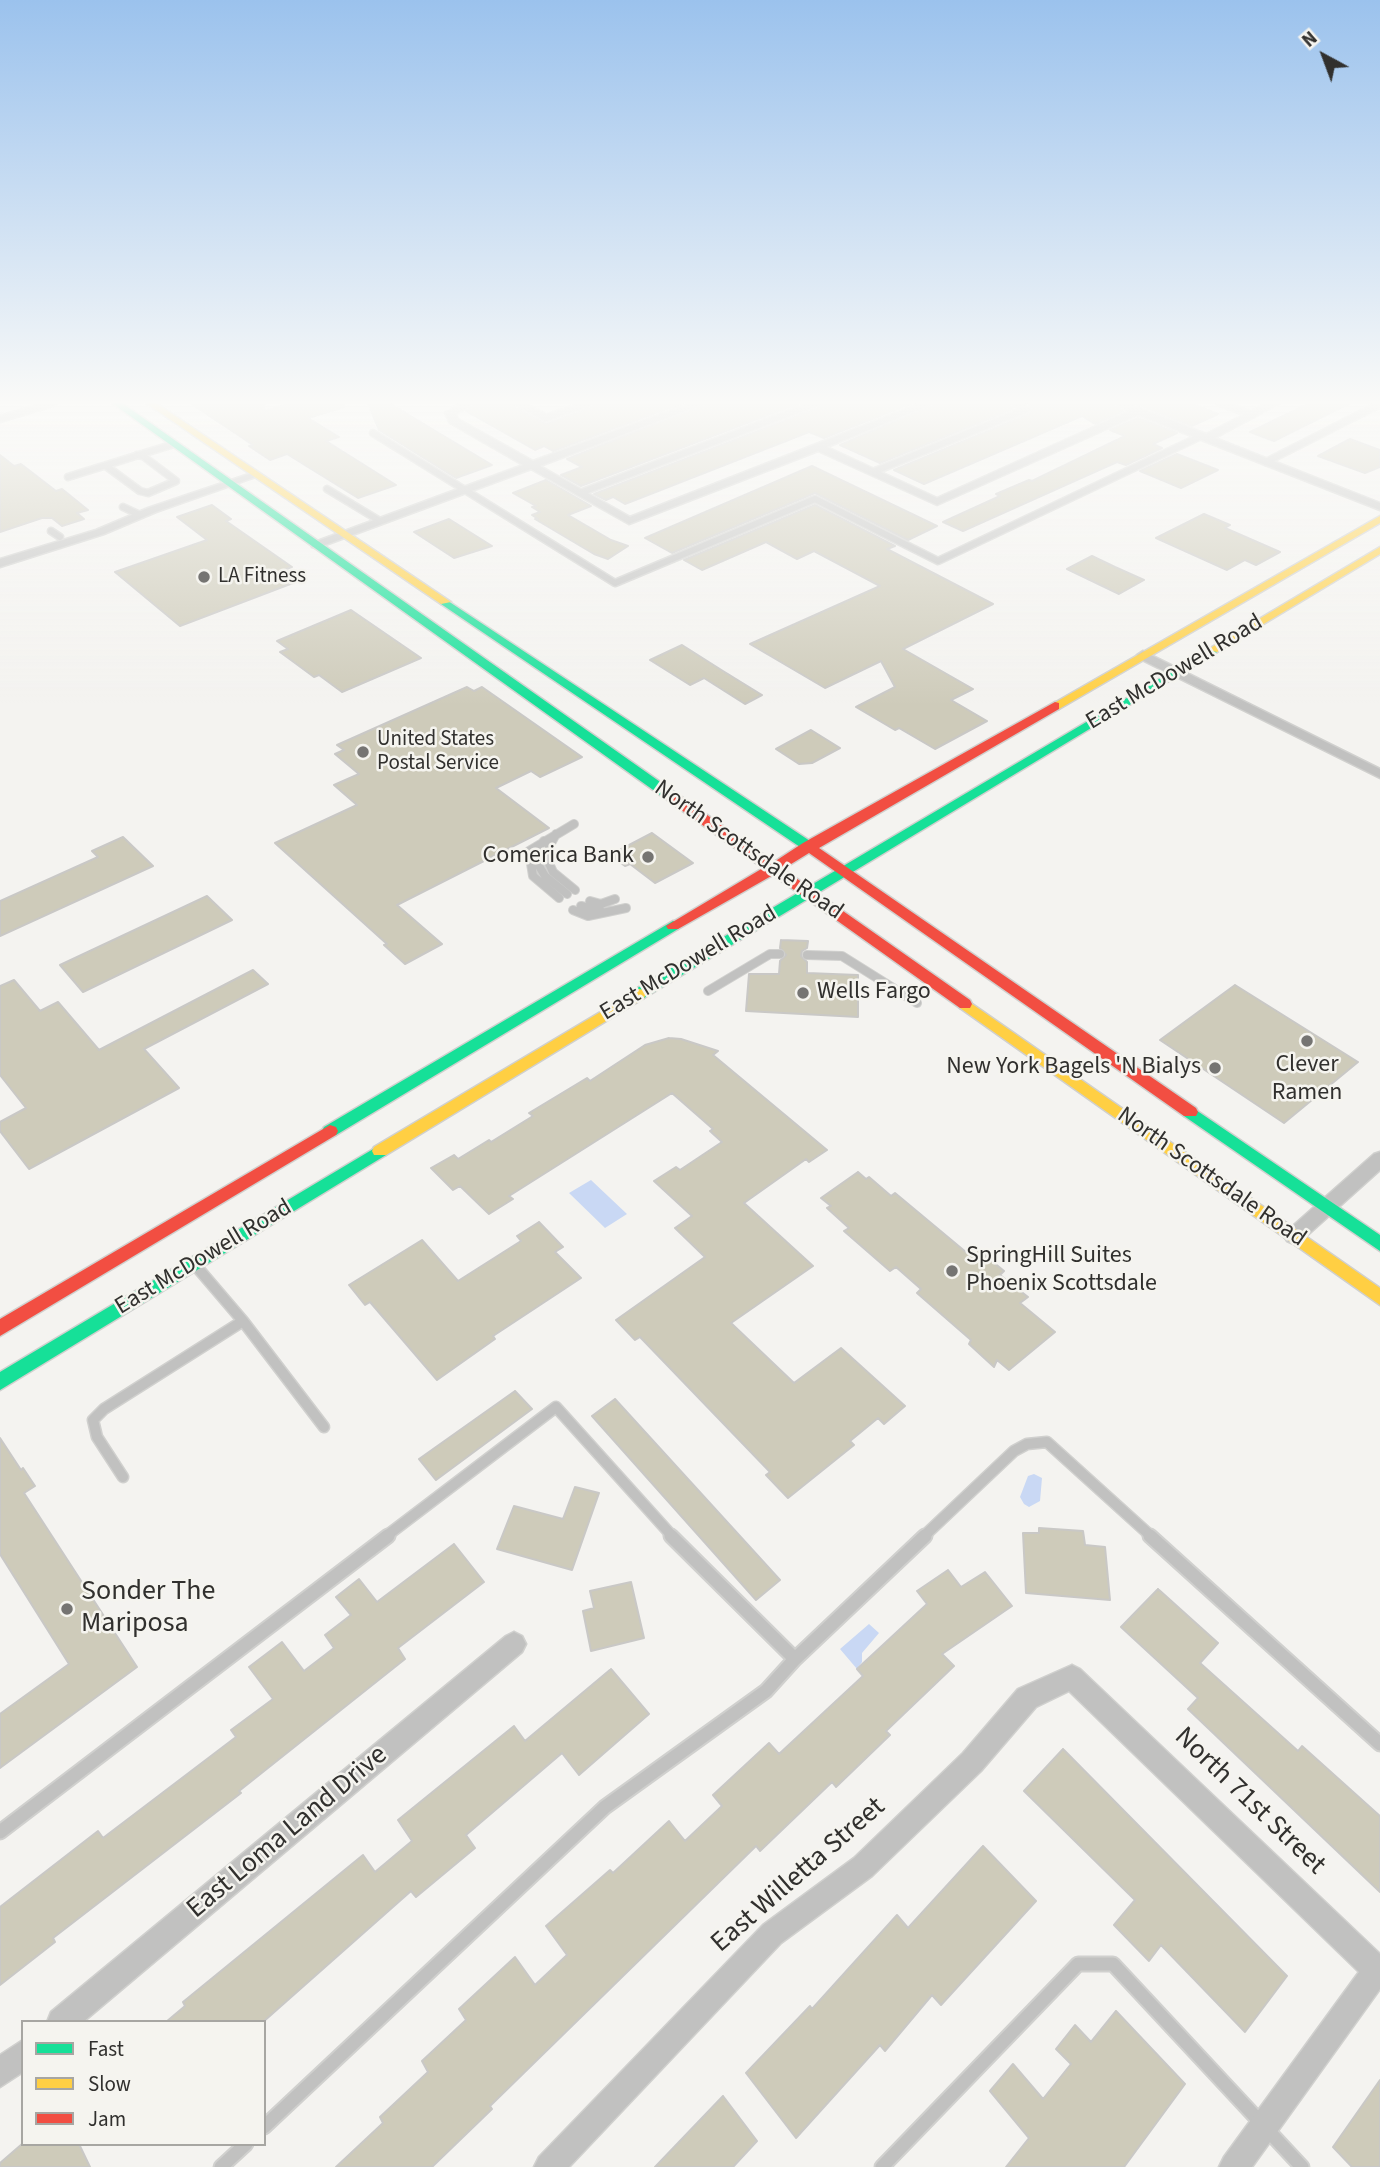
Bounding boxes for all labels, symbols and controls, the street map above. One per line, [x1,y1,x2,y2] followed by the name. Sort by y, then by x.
[1289,21,1359,91] north arrow
[1296,25,1324,54] text: N
[218,564,306,590] place label: LA Fitness
[196,569,212,585] marker: LA Fitness
[1081,609,1269,737] street label: East McDowell Road
[377,727,499,777] place label: United States Postal Service
[355,744,371,760] marker: United States Postal Service
[648,775,848,927] street label: North Scottsdale Road
[482,843,634,871] place label: Comerica Bank
[640,849,656,865] marker: Comerica Bank
[595,900,783,1028] street label: East McDowell Road
[817,979,931,1007] place label: Wells Fargo
[795,985,811,1001] marker: Wells Fargo
[1299,1033,1315,1049] marker: Clever Ramen
[1272,1052,1342,1108] place label: Clever Ramen
[946,1054,1201,1082] place label: New York Bagels 'N Bialys
[1207,1060,1223,1076] marker: New York Bagels 'N Bialys
[1111,1102,1311,1254] street label: North Scottsdale Road
[110,1194,298,1322] street label: East McDowell Road
[966,1243,1157,1299] place label: SpringHill Suites Phoenix Scottsdale
[944,1263,960,1279] marker: SpringHill Suites Phoenix Scottsdale
[81,1576,215,1642] place label: Sonder The Mariposa
[59,1601,75,1617] marker: Sonder The Mariposa
[1166,1721,1332,1883] street label: North 71st Street
[181,1739,395,1927] street label: East Loma Land Drive
[705,1791,893,1961] street label: East Willetta Street
[21,2020,266,2146] legend
[88,2034,124,2064] text: Fast
[88,2069,131,2099] text: Slow
[88,2104,126,2134] text: Jam

